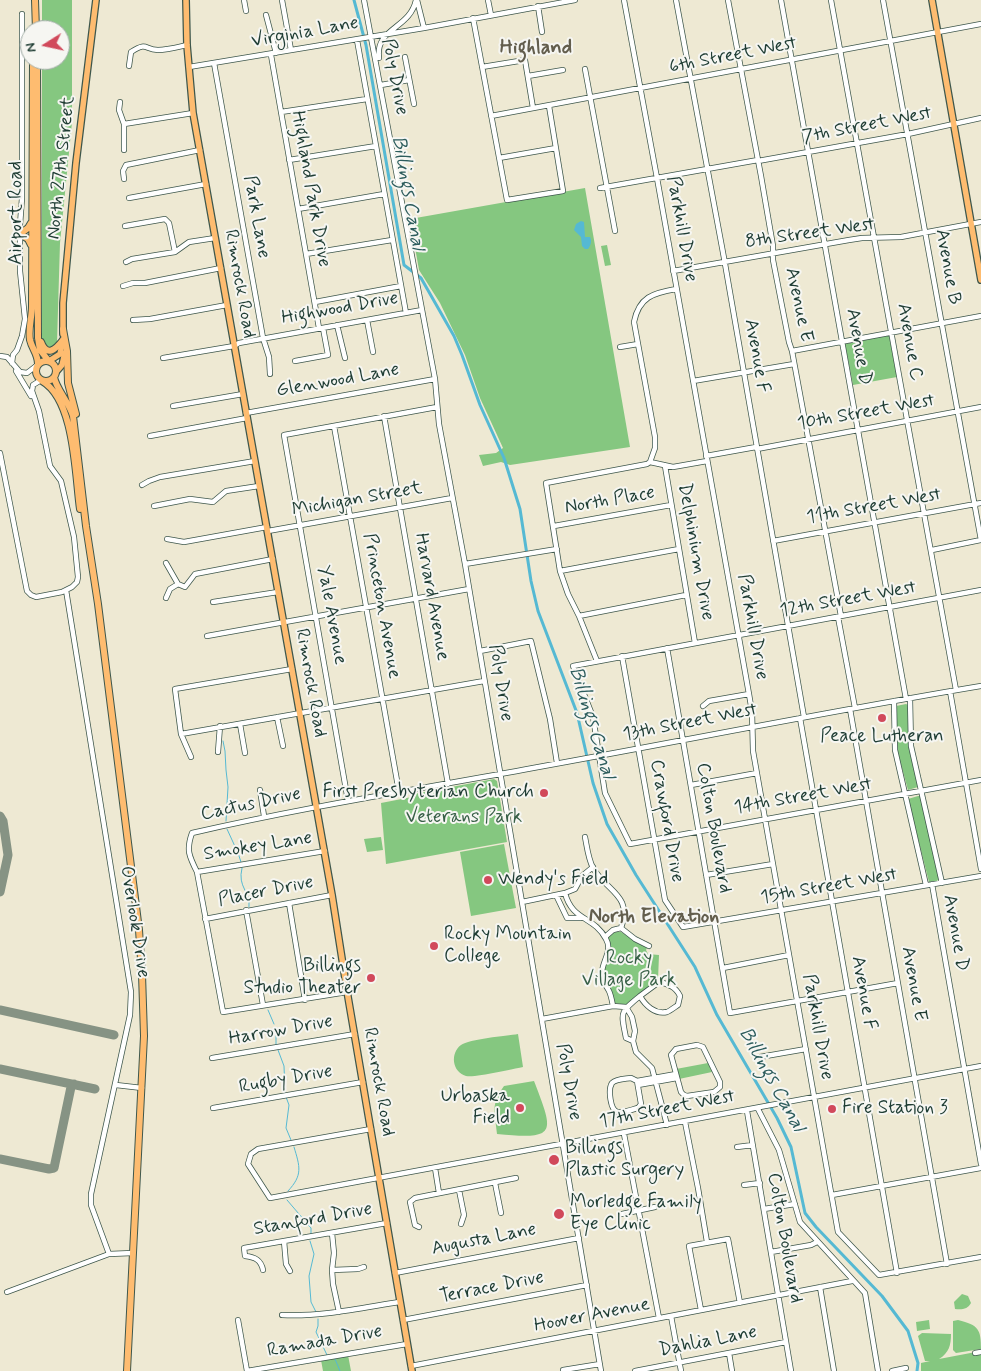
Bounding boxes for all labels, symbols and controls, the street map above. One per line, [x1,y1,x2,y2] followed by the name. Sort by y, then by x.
[250,12,360,54] street label: Virginia Lane
[20,20,70,70] north arrow
[667,32,799,80] street label: 6th Street West
[375,37,413,117] street label: Poly Drive
[500,37,572,61] district label: Highland
[22,41,41,54] text: N
[43,95,81,241] street label: North 27th Street
[800,102,934,150] street label: 7th Street West
[285,109,335,269] street label: Highland Park Drive
[385,134,429,252] water label: Billings Canal
[6,161,28,265] street label: Airport Road
[238,174,274,260] street label: Park Lane
[660,174,702,284] street label: Parkhill Drive
[744,214,876,254] street label: 8th Street West
[929,227,965,307] street label: Avenue B
[218,228,260,340] street label: Rimrock Road
[779,266,817,344] street label: Avenue E
[280,287,400,331] street label: Highwood Drive
[891,302,927,382] street label: Avenue C
[840,307,876,387] street label: Avenue D
[738,317,774,395] street label: Avenue F
[275,359,401,403] street label: Glenwood Lane
[796,390,936,436] street label: 10th Street West
[290,477,424,523] street label: Michigan Street
[563,482,657,520] street label: North Place
[672,482,718,622] street label: Delphinium Drive
[805,484,943,530] street label: 11th Street West
[409,531,453,663] street label: Harvard Avenue
[357,532,405,680] street label: Princeton Avenue
[311,564,351,666] street label: Yale Avenue
[731,572,773,682] street label: Parkhill Drive
[778,577,918,623] street label: 12th Street West
[289,627,331,739] street label: Rimrock Road
[483,643,517,723] street label: Poly Drive
[563,664,619,782] water label: Billings Canal
[621,699,759,747] street label: 13th Street West
[876,712,888,724] marker: Peace Lutheran
[820,726,944,748] place label: Peace Lutheran
[644,758,688,884] street label: Crawford Drive
[690,761,736,895] street label: Colton Boulevard
[732,774,874,820] street label: 14th Street West
[322,782,534,804] place label: First Presbyterian Church
[199,783,303,827] street label: Cactus Drive
[538,787,550,799] marker: First Presbyterian Church
[406,807,522,829] park label: Veterans Park
[202,827,314,867] street label: Smokey Lane
[114,864,154,980] street label: Overlook Drive
[759,864,899,910] street label: 15th Street West
[498,869,608,891] place label: Wendy's Field
[216,872,316,912] street label: Placer Drive
[482,874,494,886] marker: Wendy's Field
[937,893,973,973] street label: Avenue D
[589,906,719,930] district label: North Elevation
[444,924,572,968] place label: Rocky Mountain College
[428,940,440,952] marker: Rocky Mountain College
[895,945,931,1023] street label: Avenue E
[582,948,676,992] park label: Rocky Village Park
[845,954,881,1032] street label: Avenue F
[243,956,361,1000] place label: Billings Studio Theater
[365,972,377,984] marker: Billings Studio Theater
[796,972,838,1082] street label: Parkhill Drive
[227,1011,335,1051] street label: Harrow Drive
[733,1024,809,1136] water label: Billings Canal
[357,1026,399,1138] street label: Rimrock Road
[550,1042,586,1122] street label: Poly Drive
[237,1061,335,1099] street label: Rugby Drive
[441,1086,510,1130] place label: Urbaska Field
[597,1086,737,1134] street label: 17th Street West
[842,1098,948,1120] place label: Fire Station 3
[514,1102,526,1114] marker: Urbaska Field
[826,1103,838,1115] marker: Fire Station 3
[565,1138,684,1182] place label: Billings Plastic Surgery
[547,1153,561,1167] marker: Billings Plastic Surgery
[761,1171,807,1305] street label: Colton Boulevard
[570,1192,702,1236] place label: Morledge Family Eye Clinic
[252,1198,374,1242] street label: Stanford Drive
[552,1207,566,1221] marker: Morledge Family Eye Clinic
[430,1219,538,1261] street label: Augusta Lane
[438,1267,546,1309] street label: Terrace Drive
[532,1294,652,1338] street label: Hoover Avenue
[266,1321,384,1363] street label: Ramada Drive
[657,1321,759,1363] street label: Dahlia Lane

